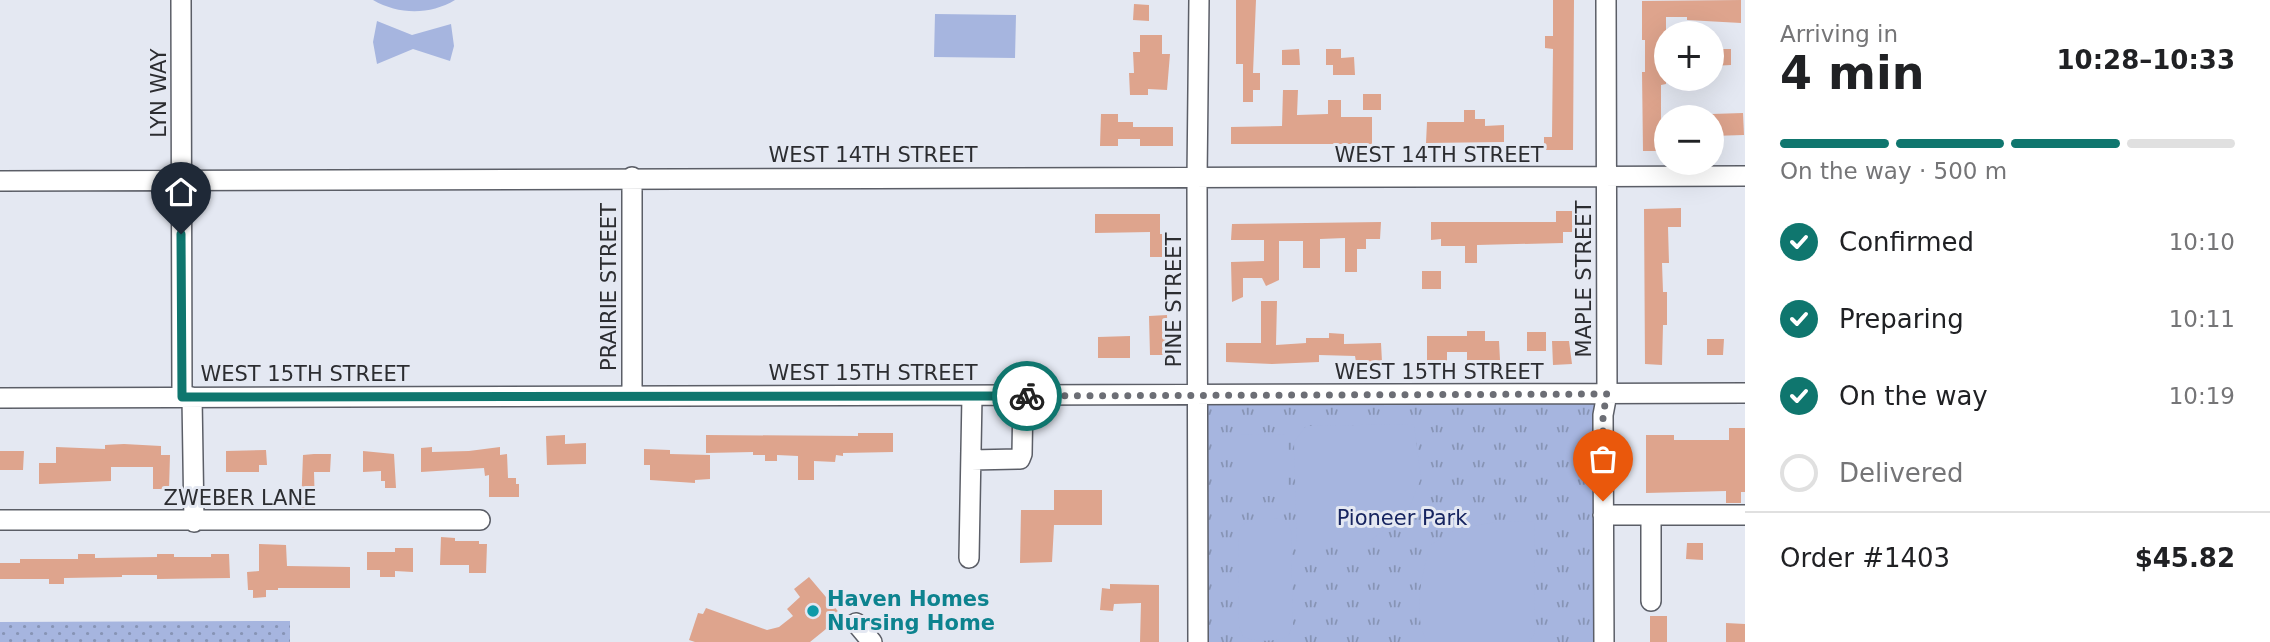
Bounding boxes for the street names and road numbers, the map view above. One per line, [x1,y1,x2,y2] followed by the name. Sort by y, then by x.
[147,48,171,138] street label: LYN WAY
[769,143,978,167] street label: WEST 14TH STREET
[1335,143,1544,167] street label: WEST 14TH STREET
[1572,200,1596,357] street label: MAPLE STREET
[597,203,621,371] street label: PRAIRIE STREET
[1162,233,1186,367] street label: PINE STREET
[1335,360,1544,384] street label: WEST 15TH STREET
[769,361,978,385] street label: WEST 15TH STREET
[201,362,410,386] street label: WEST 15TH STREET
[164,486,316,510] street label: ZWEBER LANE

